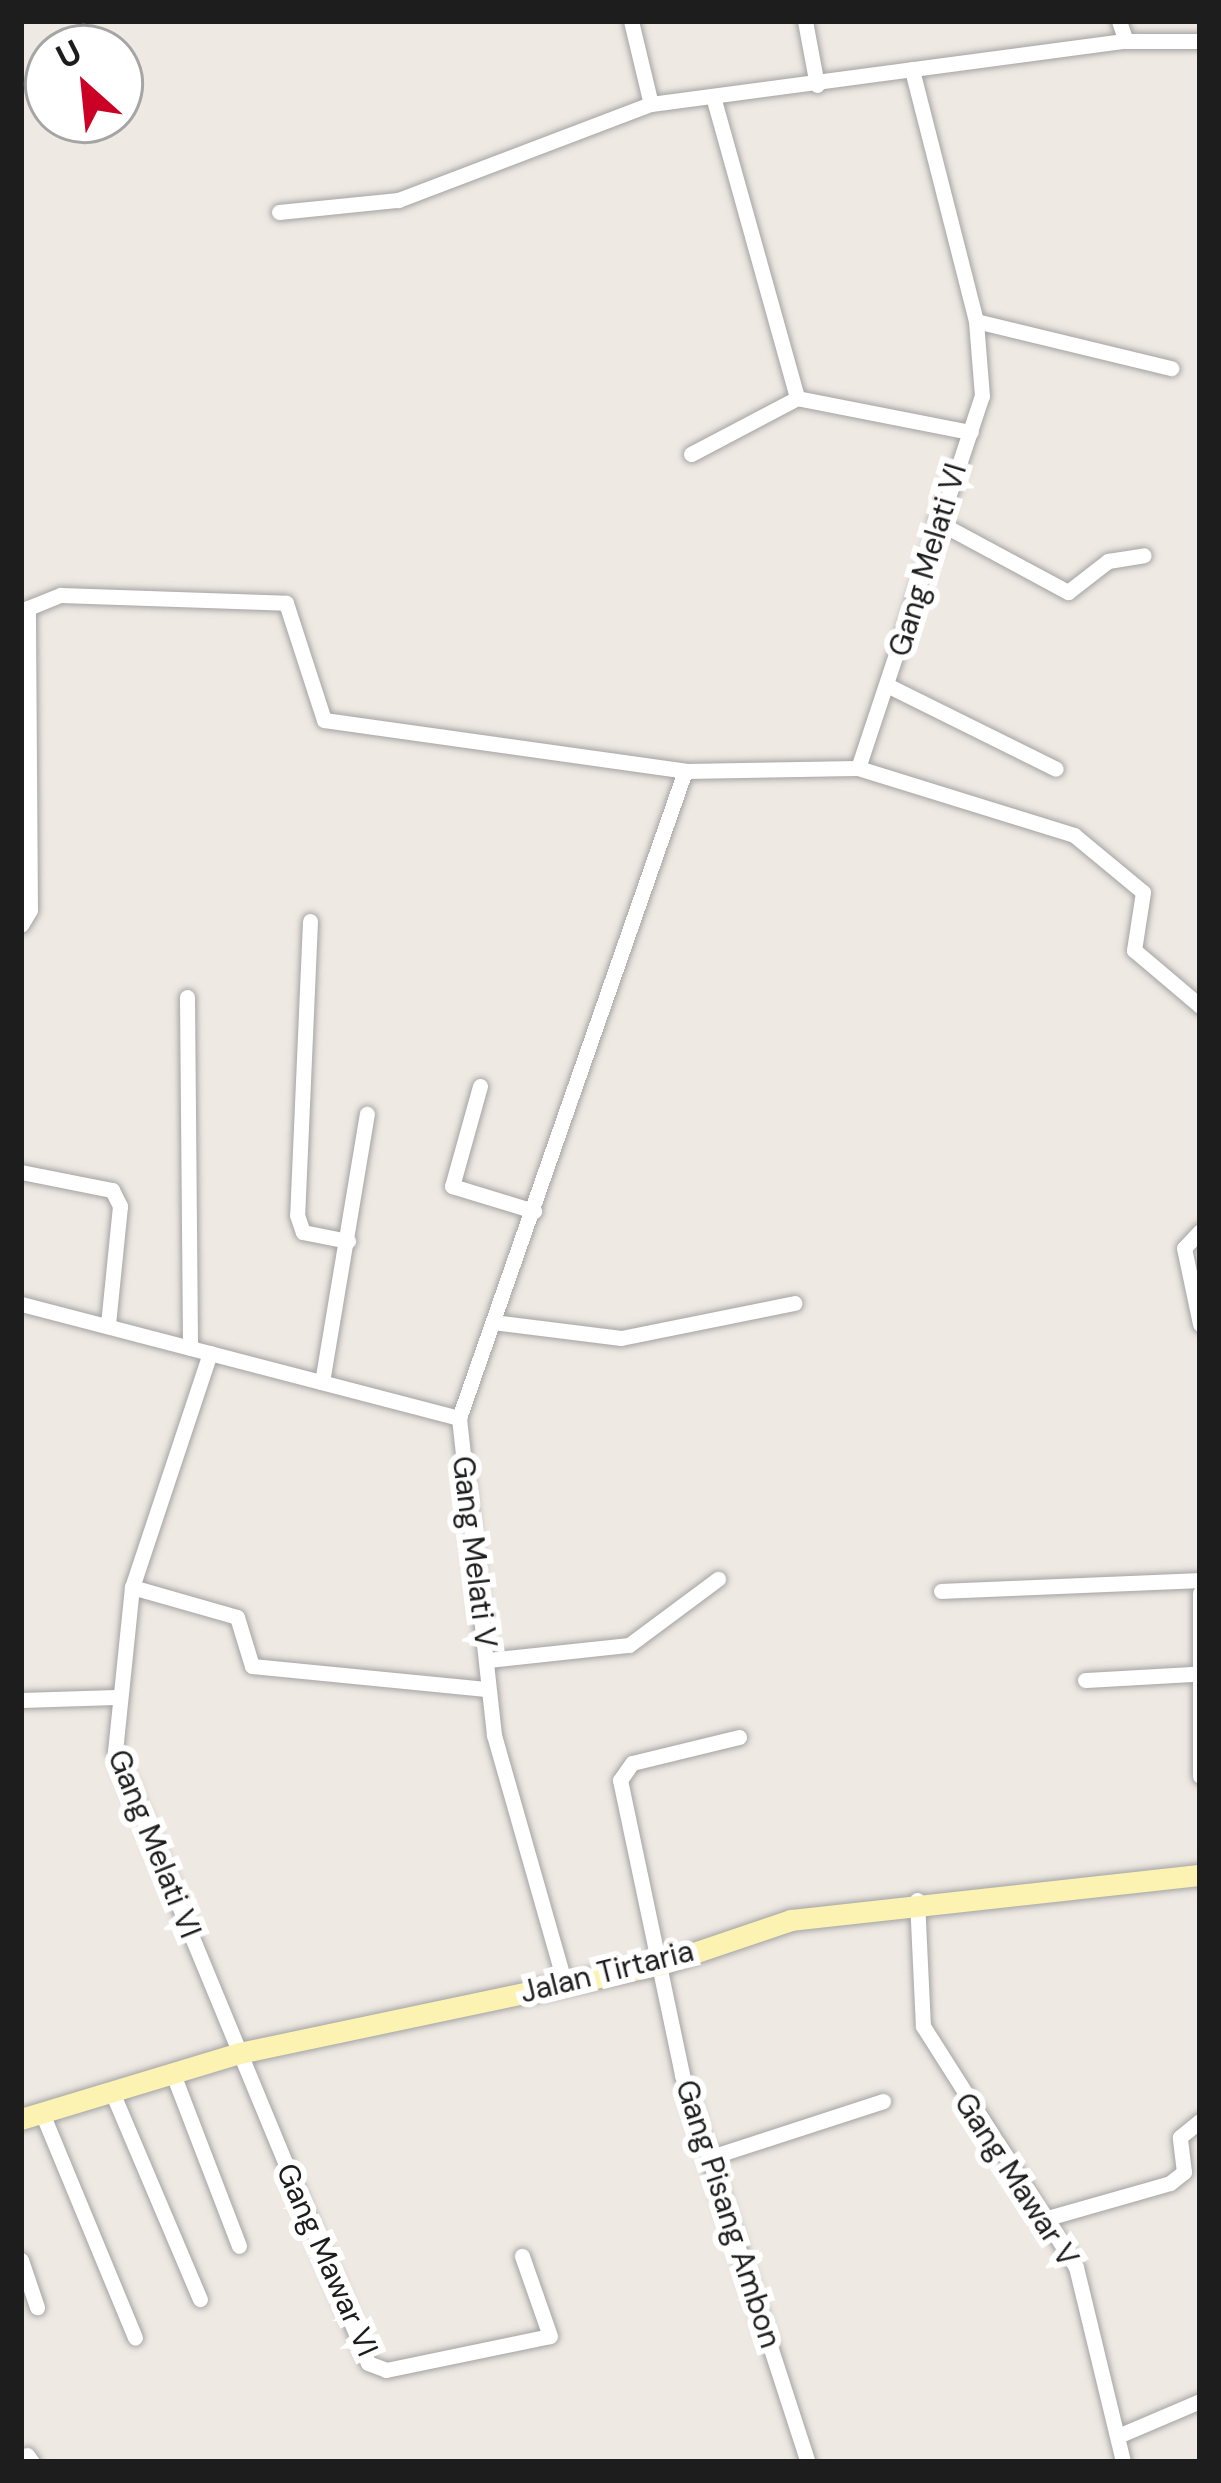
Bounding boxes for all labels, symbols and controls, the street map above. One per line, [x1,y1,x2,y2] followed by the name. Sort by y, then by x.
[24,24,144,144] north arrow
[49,30,89,78] text: U
[882,459,974,661] street label: Gang Melati VI
[444,1454,504,1650] street label: Gang Melati V
[100,1745,208,1943] street label: Gang Melati VI
[517,1933,697,2011] street label: Jalan Tirtaria
[668,2076,788,2352] street label: Gang Pisang Ambon
[946,2086,1086,2274] street label: Gang Mawar V
[268,2158,386,2362] street label: Gang Mawar VI

